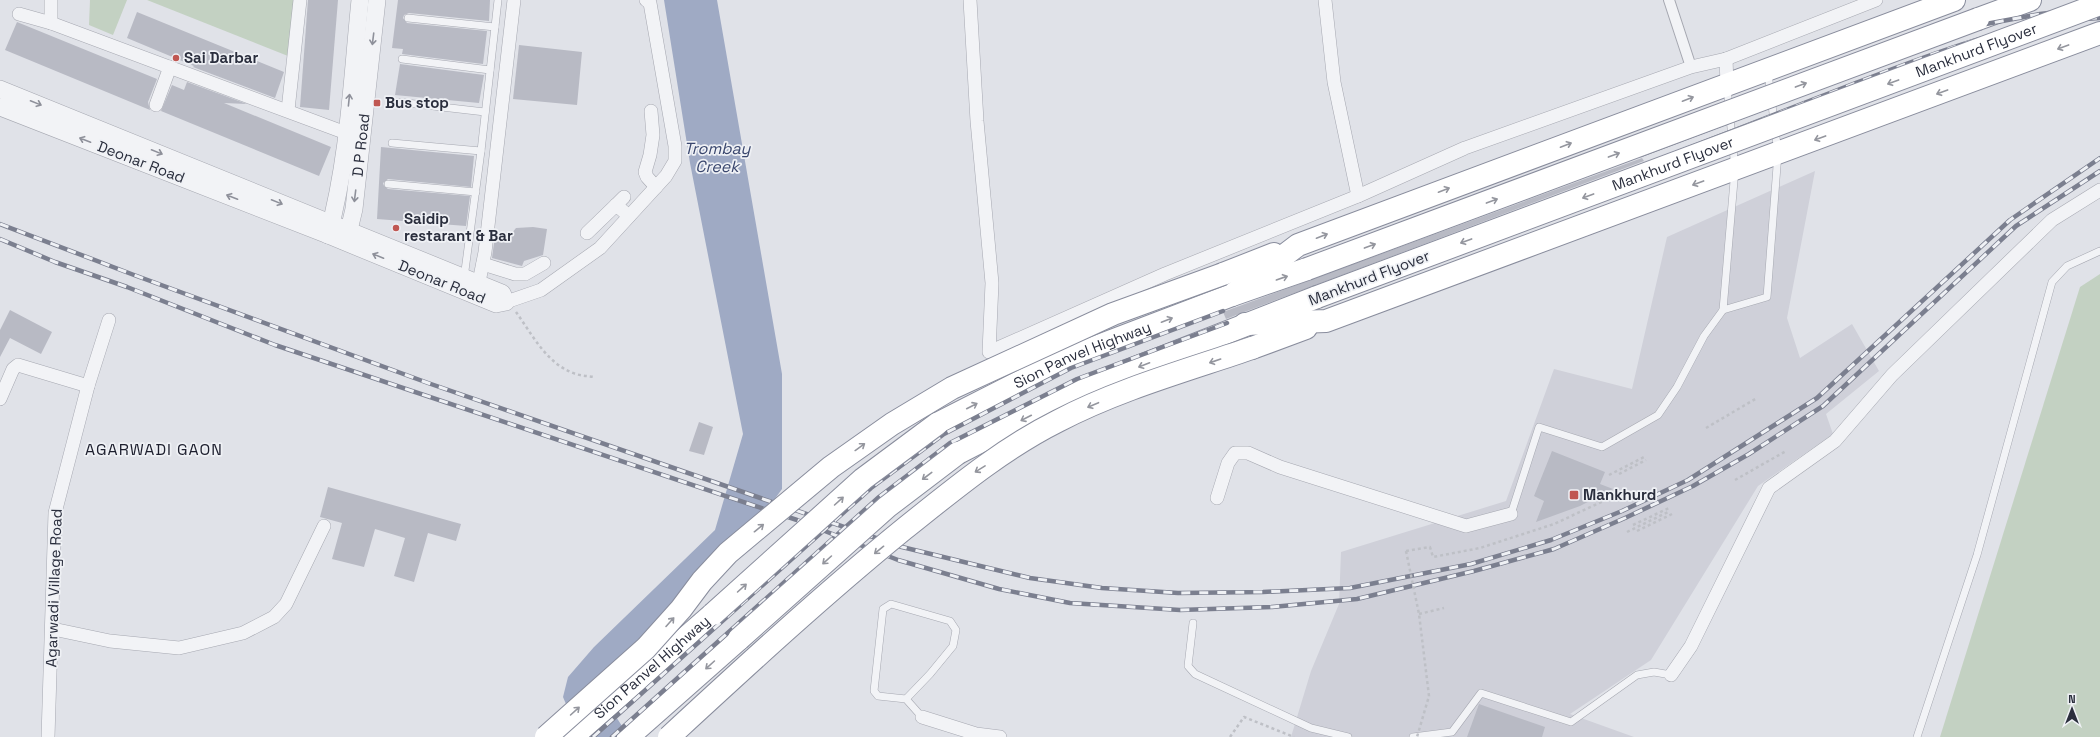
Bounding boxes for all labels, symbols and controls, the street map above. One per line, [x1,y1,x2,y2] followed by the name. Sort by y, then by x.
[1913,18,2040,81] street label: Mankhurd Flyover
[369,32,377,45] one-way arrow
[2058,43,2070,51] one-way arrow
[184,48,258,67] place label: Sai Darbar
[171,53,181,63] marker: Sai Darbar
[1887,78,1899,86] one-way arrow
[1795,81,1807,89] one-way arrow
[1936,89,1948,97] one-way arrow
[385,93,449,112] place label: Bus stop
[346,94,353,107] one-way arrow
[1681,95,1693,103] one-way arrow
[372,98,382,108] marker: Bus stop
[30,100,42,108] one-way arrow
[348,112,373,178] street label: D P Road
[1609,132,1736,195] street label: Mankhurd Flyover
[1814,134,1826,142] one-way arrow
[79,135,91,143] one-way arrow
[95,136,188,187] street label: Deonar Road
[684,138,752,177] water label: Trombay Creek
[1559,140,1571,148] one-way arrow
[150,149,162,157] one-way arrow
[1607,151,1619,159] one-way arrow
[1692,179,1704,187] one-way arrow
[1438,186,1450,194] one-way arrow
[351,189,359,202] one-way arrow
[1582,192,1594,200] one-way arrow
[226,193,238,201] one-way arrow
[1485,196,1497,204] one-way arrow
[270,198,282,206] one-way arrow
[404,209,513,245] place label: Saidip restarant & Bar
[391,223,401,233] marker: Saidip restarant & Bar
[1316,231,1328,239] one-way arrow
[1460,238,1472,246] one-way arrow
[1363,242,1376,249] one-way arrow
[1306,246,1432,309] street label: Mankhurd Flyover
[373,251,385,259] one-way arrow
[396,255,489,308] street label: Deonar Road
[1275,274,1288,281] one-way arrow
[1161,315,1173,323] one-way arrow
[1010,317,1153,393] street label: Sion Panvel Highway
[1209,357,1221,365] one-way arrow
[1139,362,1151,370] one-way arrow
[965,402,977,410] one-way arrow
[1088,402,1100,410] one-way arrow
[1020,415,1032,422] one-way arrow
[85,439,223,460] district label: AGARWADI GAON
[854,443,865,451] one-way arrow
[975,465,986,473] one-way arrow
[921,472,932,480] one-way arrow
[1583,485,1656,504] place label: Mankhurd
[1568,489,1580,501] marker: Mankhurd
[834,496,844,506] one-way arrow
[41,508,66,668] street label: Agarwadi Village Road
[753,524,764,533] one-way arrow
[873,546,884,555] one-way arrow
[822,555,833,564] one-way arrow
[737,583,747,592] one-way arrow
[590,611,713,723] street label: Sion Panvel Highway
[665,617,674,627] one-way arrow
[704,660,715,669] one-way arrow
[2052,689,2092,729] north arrow
[2068,692,2076,706] text: N
[570,707,580,716] one-way arrow

